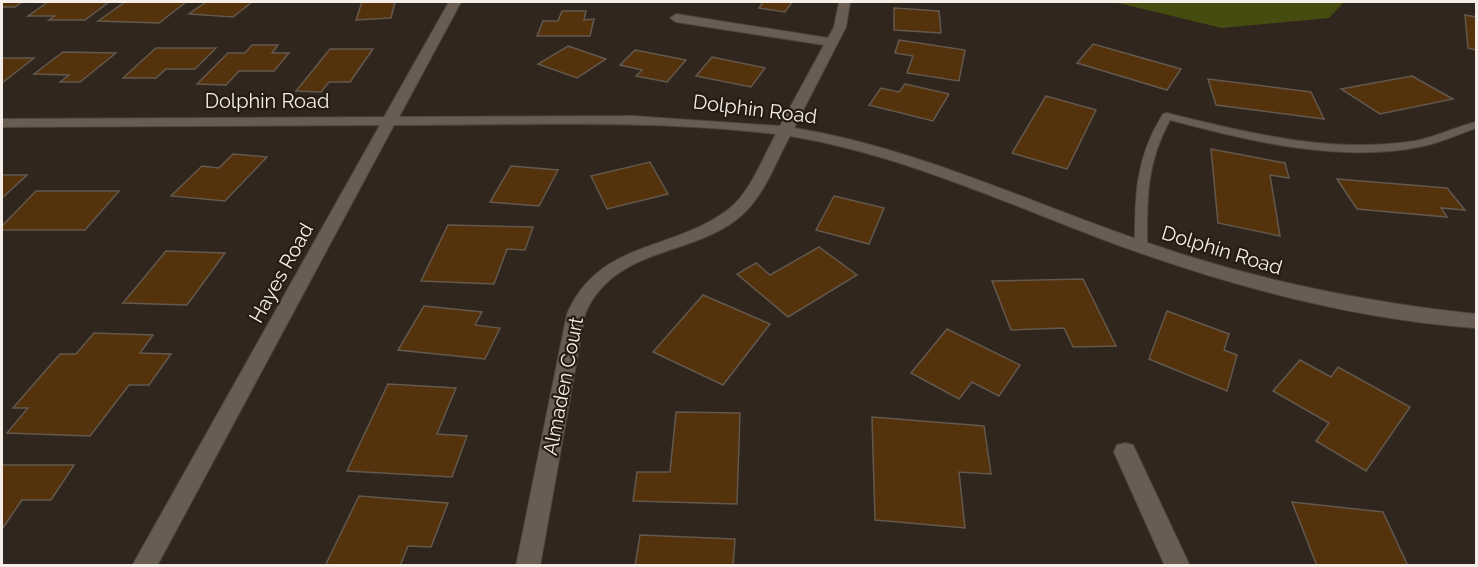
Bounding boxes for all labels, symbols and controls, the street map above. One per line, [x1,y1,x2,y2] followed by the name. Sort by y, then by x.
[205,89,329,113] street label: Dolphin Road
[692,89,818,129] street label: Dolphin Road
[244,219,318,327] street label: Hayes Road
[1159,220,1285,280] street label: Dolphin Road
[538,315,588,457] street label: Almaden Court

